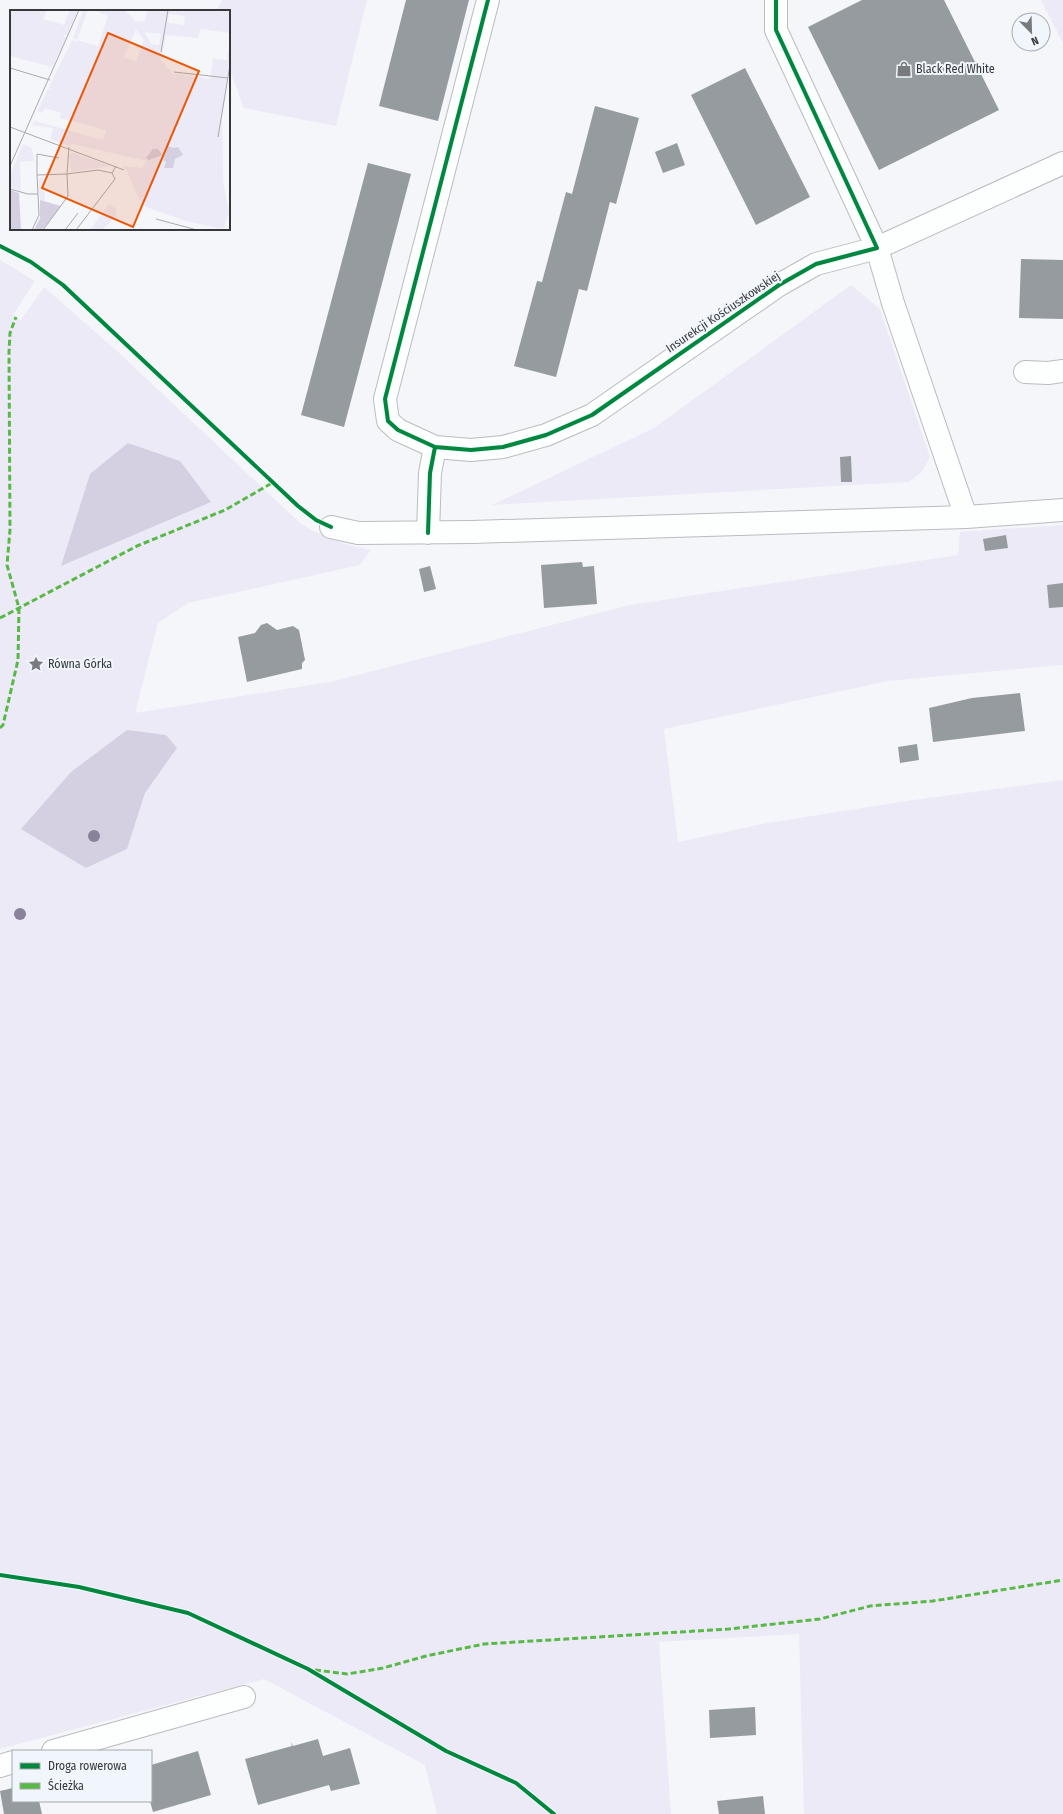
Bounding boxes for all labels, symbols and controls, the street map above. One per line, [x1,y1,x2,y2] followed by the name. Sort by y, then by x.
[10,10,230,230] inset map
[1011,12,1051,52] north arrow
[1029,33,1040,48] text: N
[895,60,913,78] shop icon: Black Red White
[916,62,995,76] place label: Black Red White
[663,269,783,355] street label: Insurekcji Kościuszkowskiej
[27,655,45,673] place icon: Równa Górka
[48,657,112,671] place label: Równa Górka
[12,1750,152,1802] legend
[48,1759,127,1773] text: Droga rowerowa
[48,1778,84,1793] text: Ścieżka

